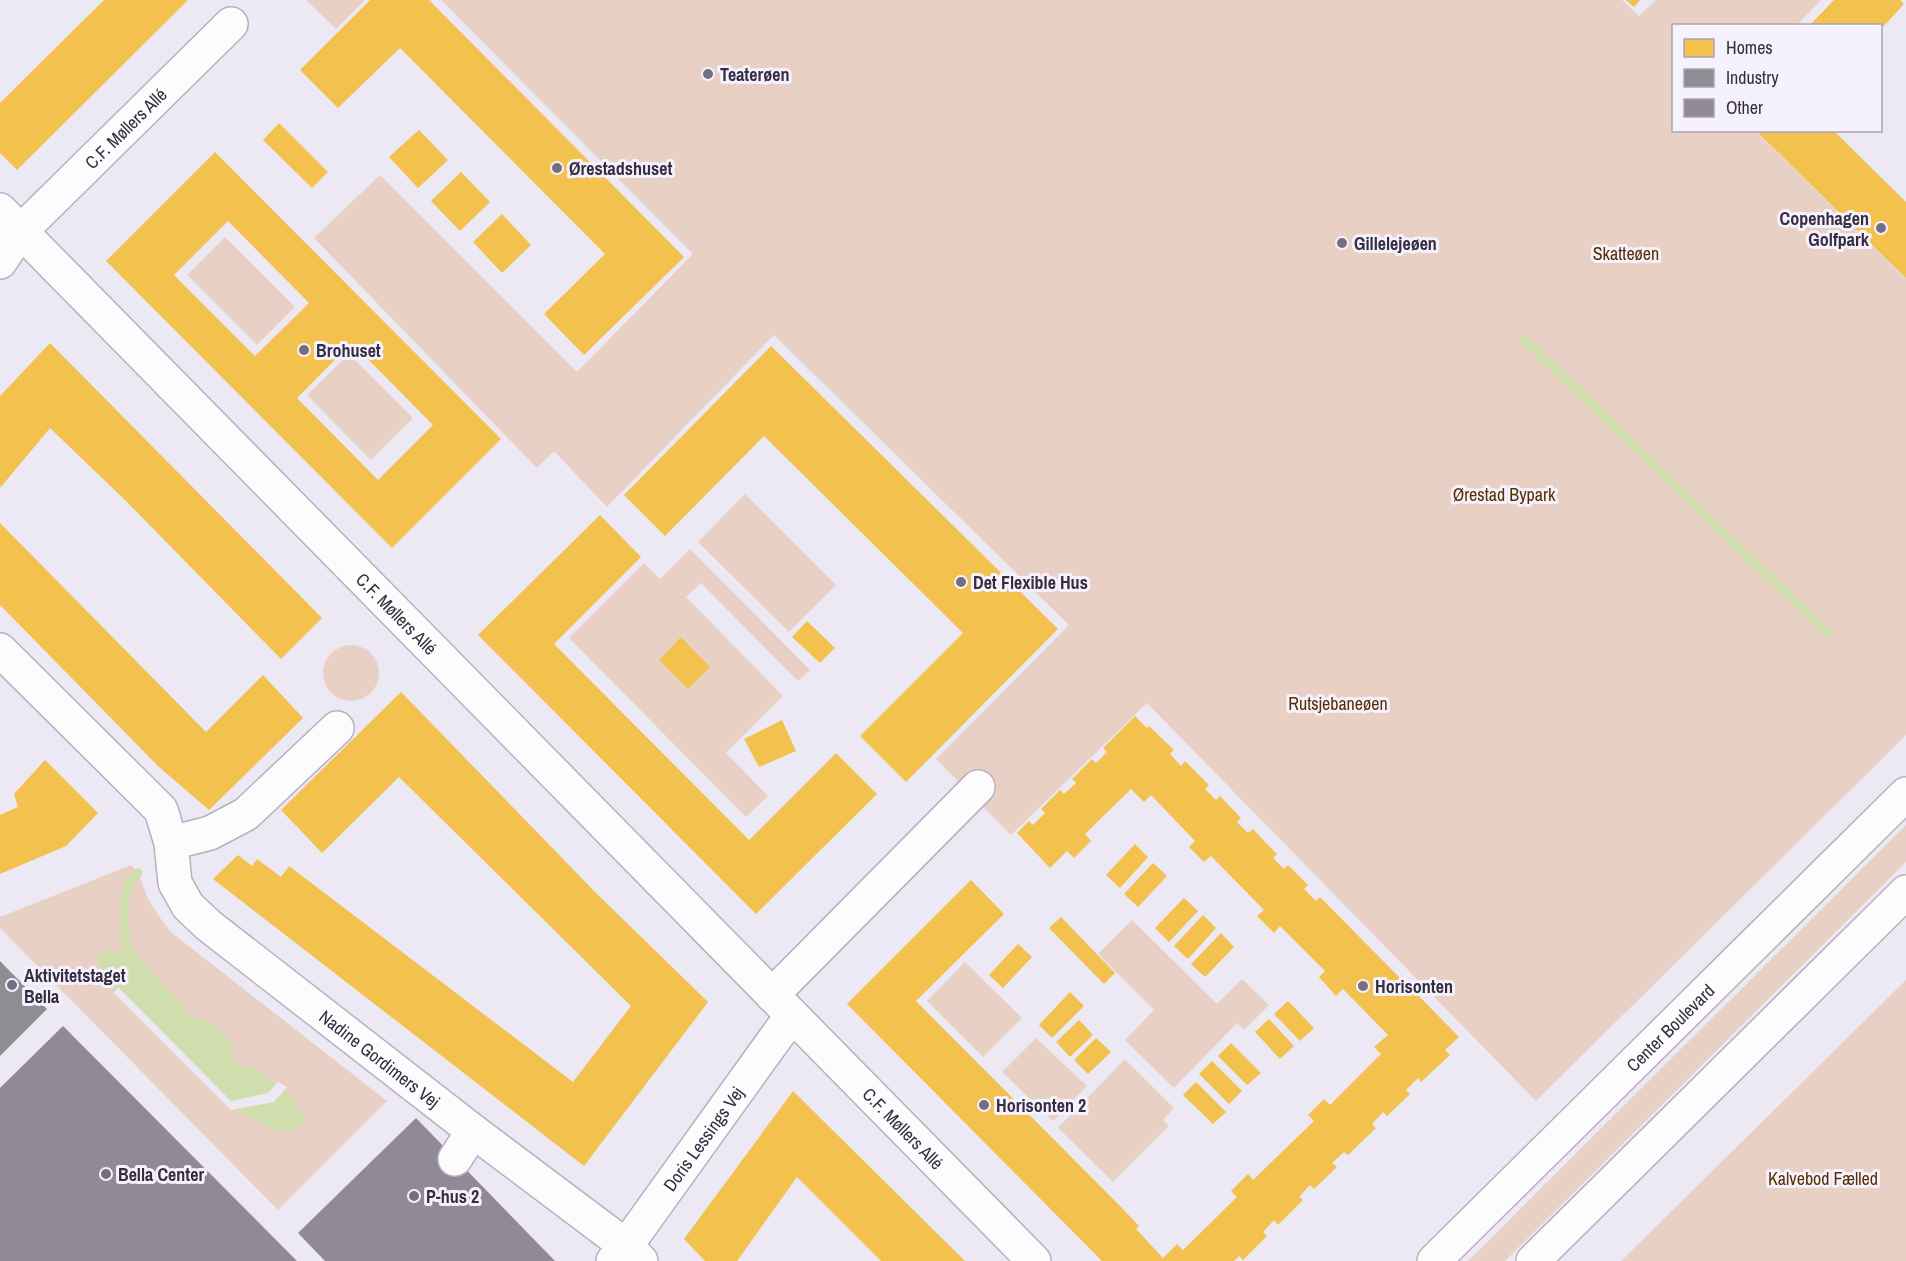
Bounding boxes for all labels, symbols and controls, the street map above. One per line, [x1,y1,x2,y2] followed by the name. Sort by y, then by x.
[1672,24,1882,132] legend
[1726,35,1773,60] text: Homes
[720,62,789,87] place label: Teaterøen
[1726,65,1779,90] text: Industry
[701,67,715,81] marker: Teaterøen
[79,82,172,174] street label: C.F. Møllers Allé
[1726,95,1763,120] text: Other
[569,156,672,181] place label: Ørestadshuset
[550,161,564,175] marker: Ørestadshuset
[1780,206,1870,252] place label: Copenhagen Golfpark
[1874,221,1888,235] marker: Copenhagen Golfpark
[1354,231,1437,256] place label: Gillelejeøen
[1335,236,1349,250] marker: Gillelejeøen
[1593,241,1659,266] park label: Skatteøen
[316,338,381,363] place label: Brohuset
[297,343,311,357] marker: Brohuset
[1453,482,1556,507] park label: Ørestad Bypark
[351,567,443,660] street label: C.F. Møllers Allé
[973,570,1088,595] place label: Det Flexible Hus
[954,575,968,589] marker: Det Flexible Hus
[1288,691,1388,716] park label: Rutsjebaneøen
[24,963,126,1009] place label: Aktivitetstaget Bella
[1375,974,1453,999] place label: Horisonten
[5,978,19,992] marker: Aktivitetstaget Bella
[1620,978,1720,1077] street label: Center Boulevard
[1356,979,1370,993] marker: Horisonten
[314,1004,445,1113] street label: Nadine Gordimers Vej
[657,1081,749,1196] street label: Doris Lessings Vej
[857,1082,949,1175] street label: C.F. Møllers Allé
[996,1093,1086,1118] place label: Horisonten 2
[977,1098,991,1112] marker: Horisonten 2
[118,1162,204,1187] place label: Bella Center
[1768,1166,1878,1191] park label: Kalvebod Fælled
[99,1167,113,1181] marker: Bella Center
[426,1184,479,1209] place label: P-hus 2
[407,1189,421,1203] marker: P-hus 2

